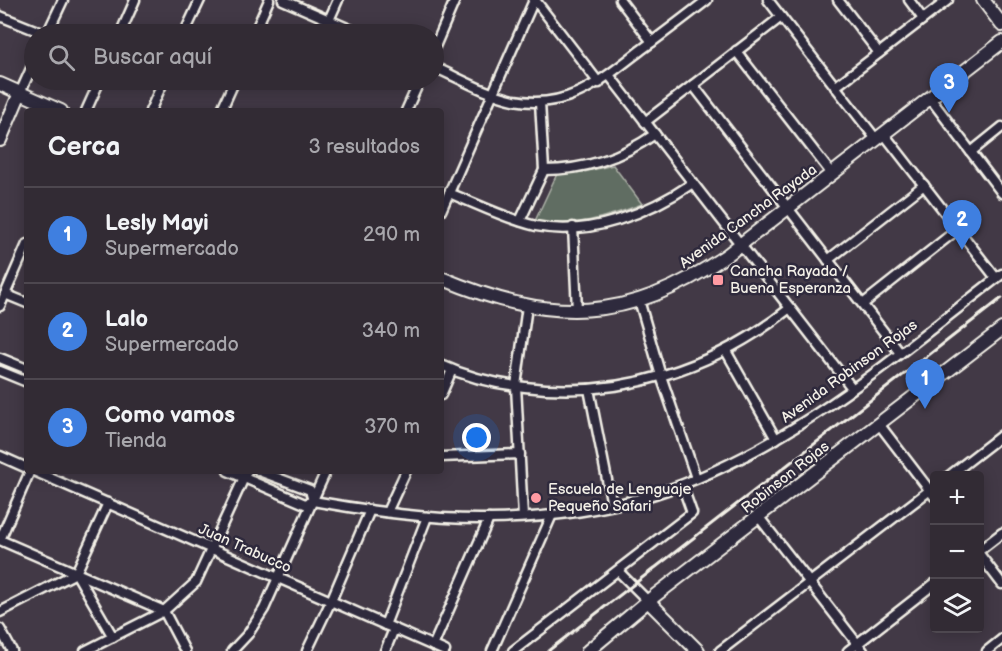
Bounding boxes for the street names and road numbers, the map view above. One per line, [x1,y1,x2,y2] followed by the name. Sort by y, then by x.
[676,160,821,273] street label: Avenida Cancha Rayada
[777,315,922,427] street label: Avenida Robinson Rojas
[738,437,834,518] street label: Robinson Rojas
[195,519,294,577] street label: Juan Trabucco

